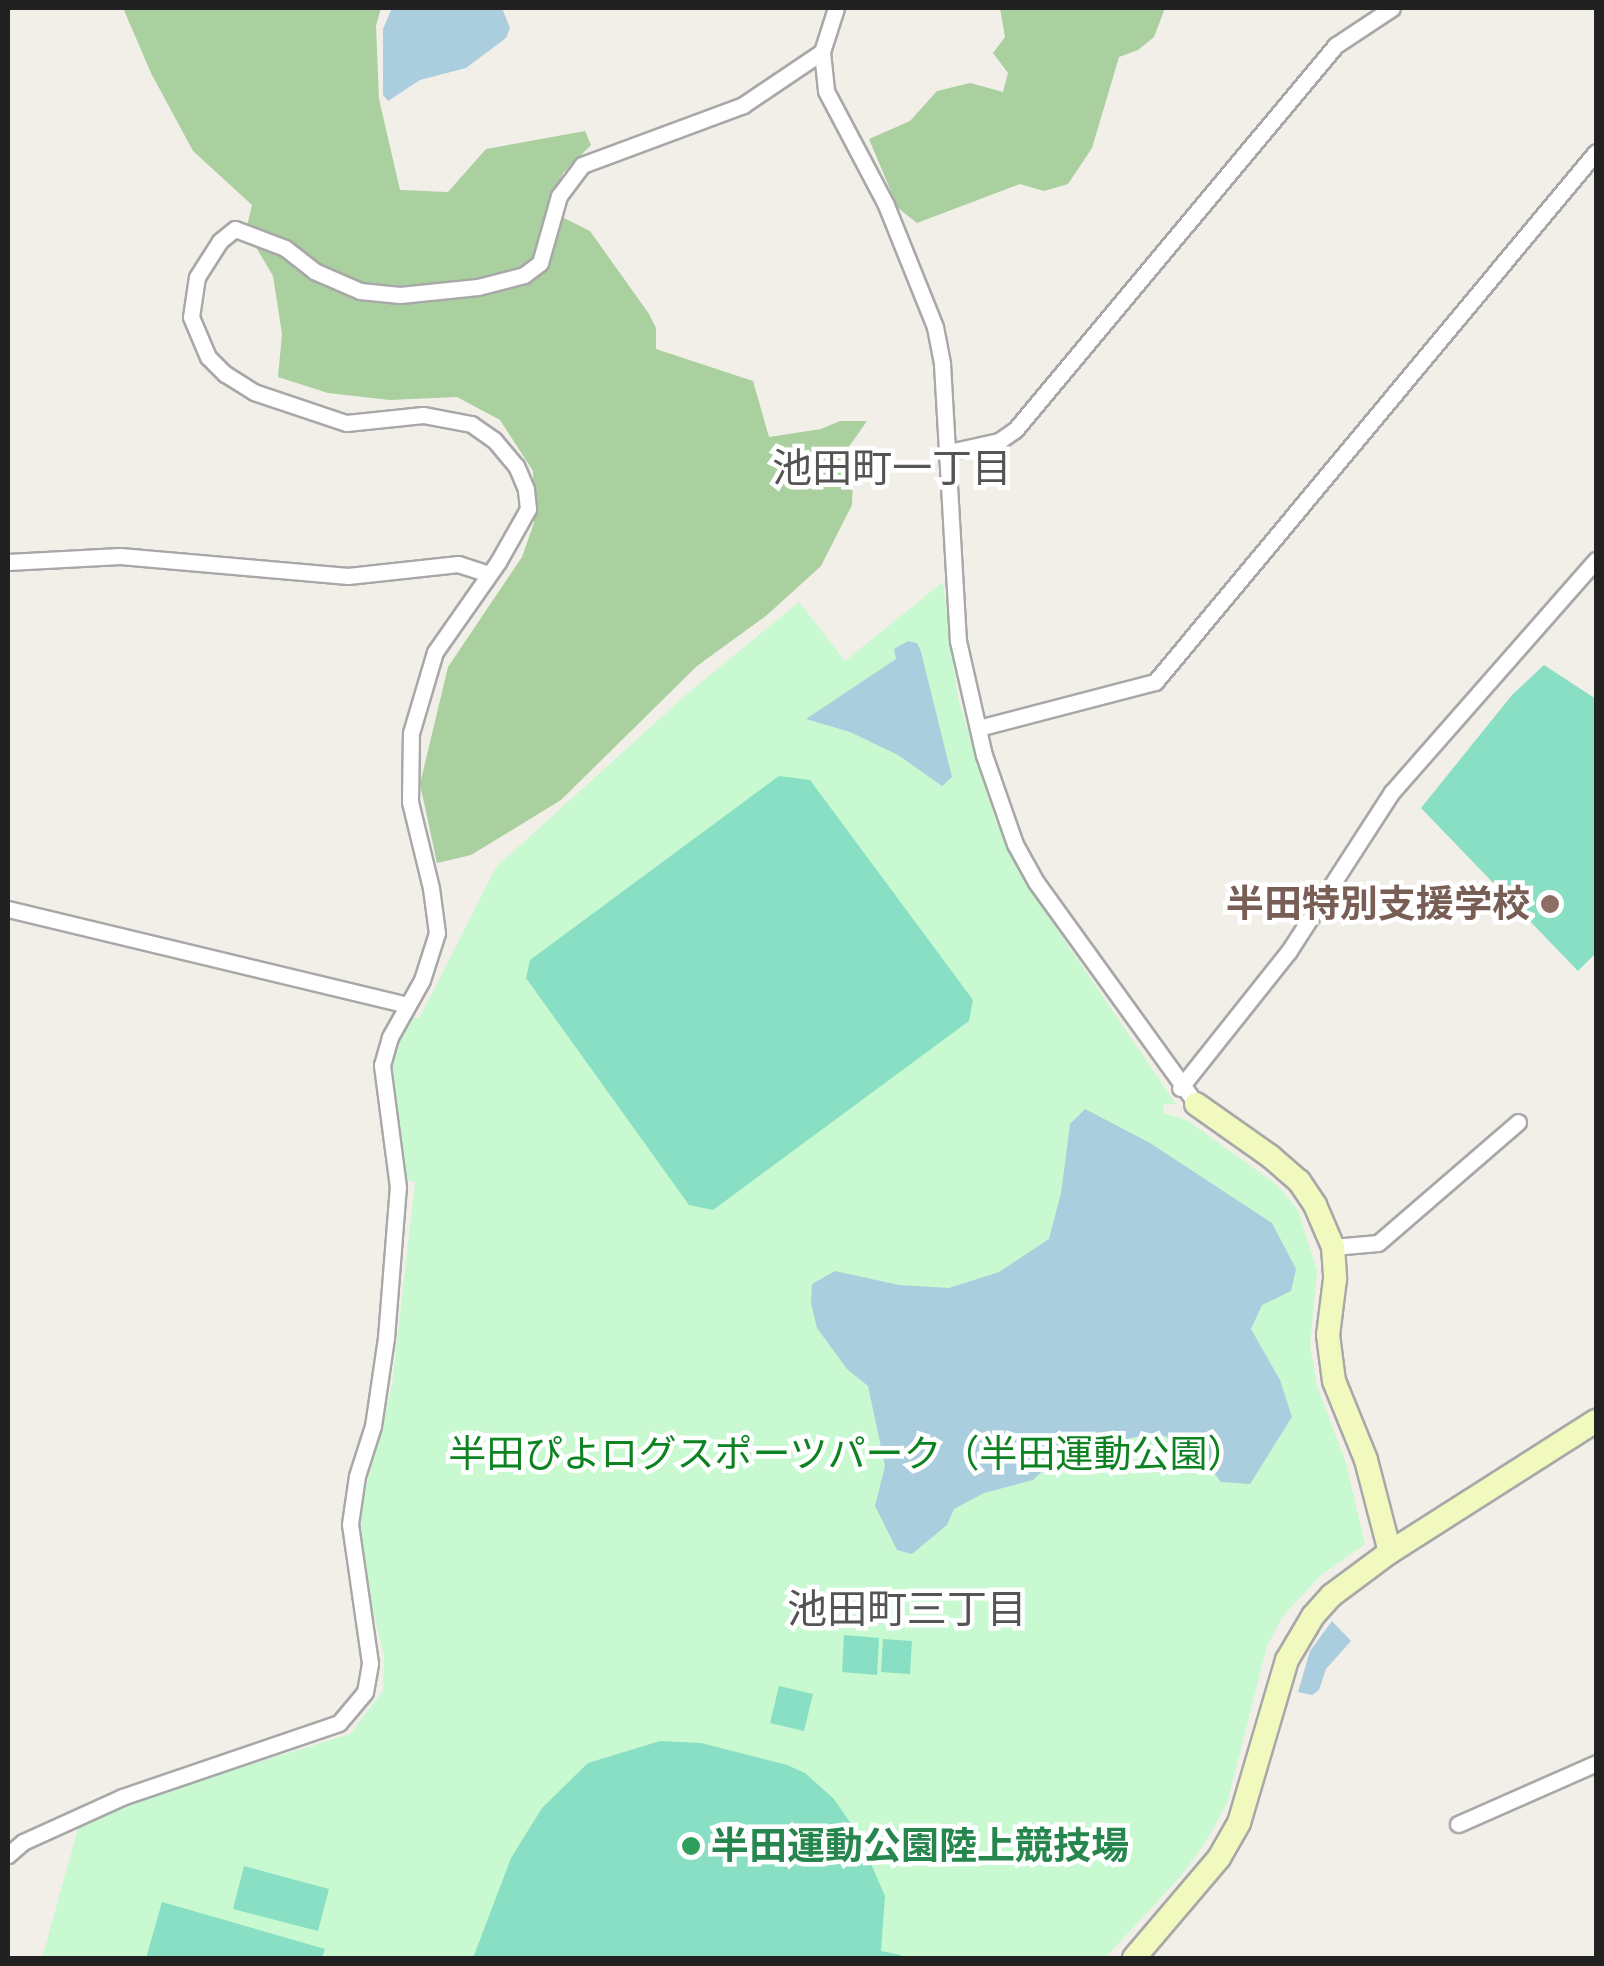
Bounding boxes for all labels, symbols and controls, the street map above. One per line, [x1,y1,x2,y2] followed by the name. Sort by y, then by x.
[772,444,1012,492] district label: 池田町一丁目
[1226,881,1530,927] place label: 半田特別支援学校
[1539,893,1561,915] marker: 半田特別支援学校
[448,1431,1246,1477] park label: 半田ぴよログスポーツパーク（半田運動公園）
[787,1585,1027,1633] district label: 池田町三丁目
[711,1823,1129,1869] place label: 半田運動公園陸上競技場
[680,1835,702,1857] marker: 半田運動公園陸上競技場

